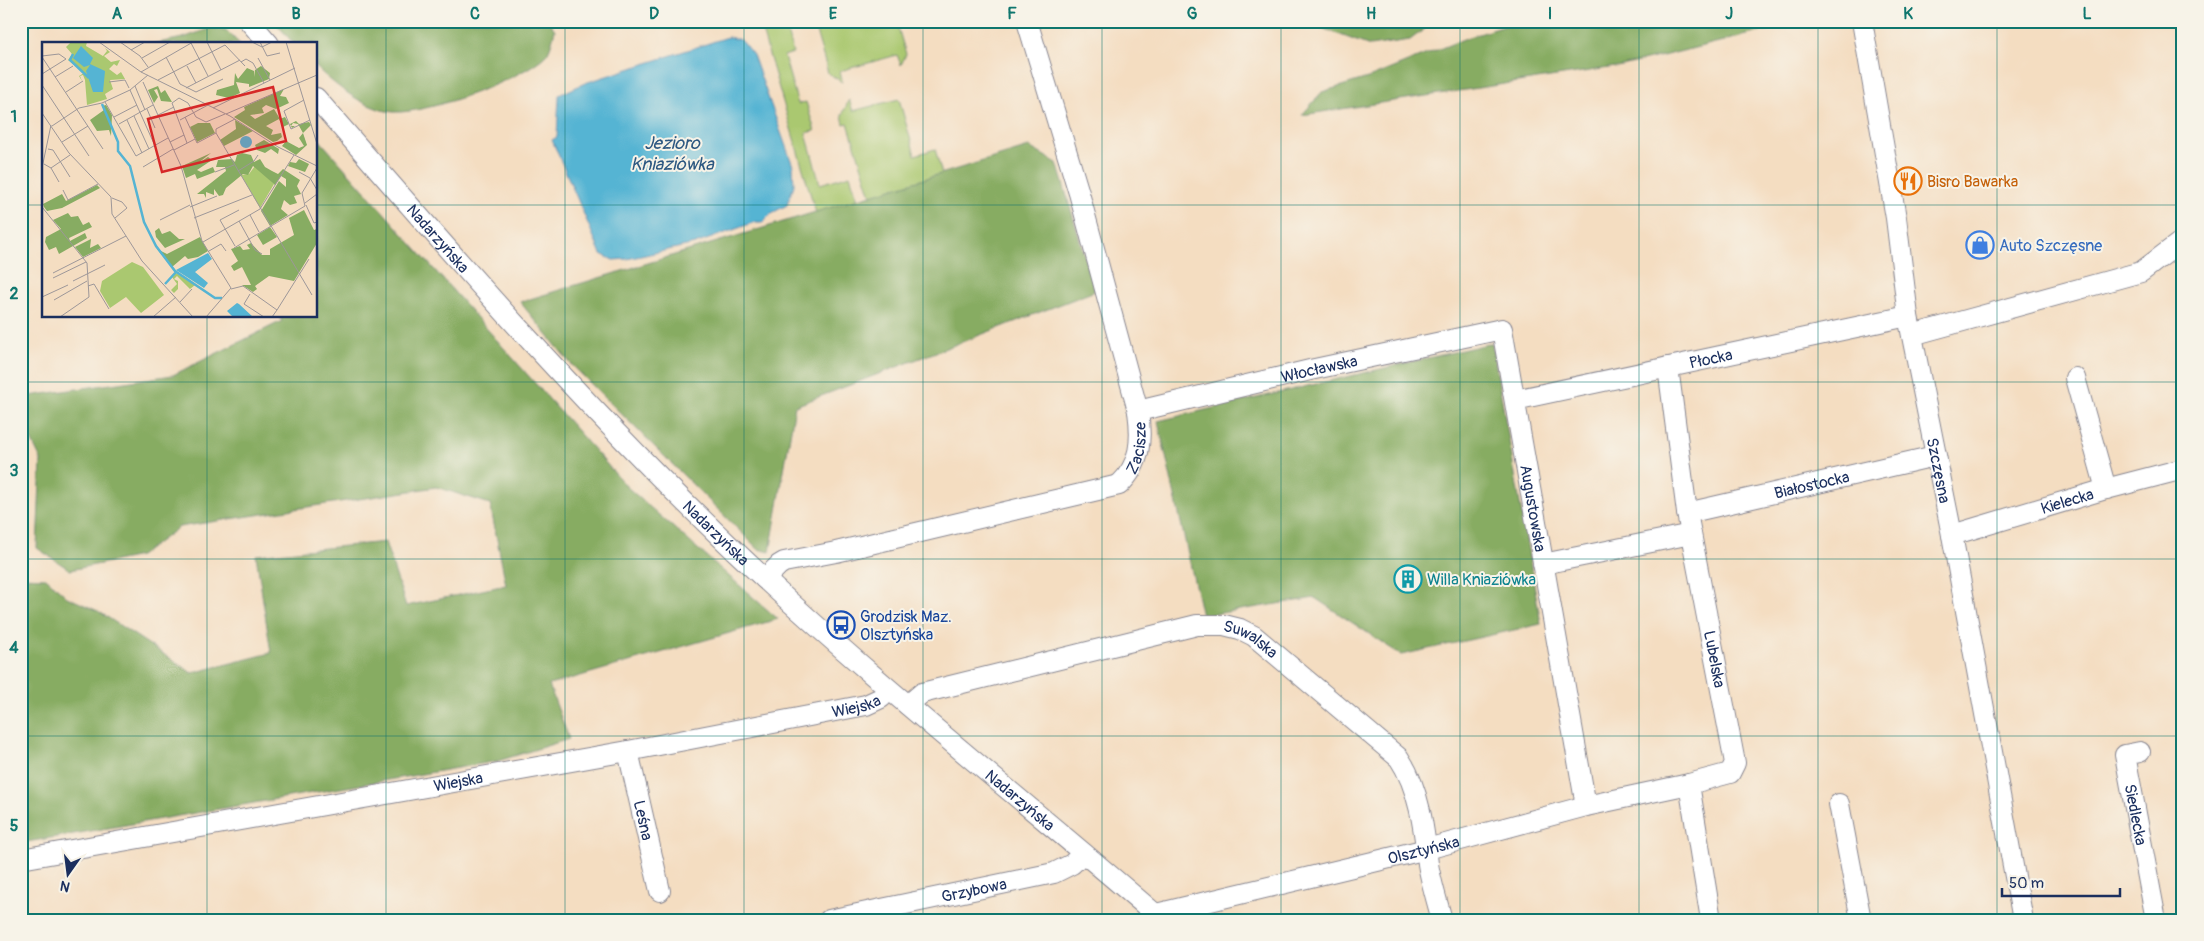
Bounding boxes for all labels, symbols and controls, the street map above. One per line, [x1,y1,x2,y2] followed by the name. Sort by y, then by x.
[112,4,123,24] text: A
[291,4,301,24] text: B
[470,4,480,24] text: C
[649,4,659,24] text: D
[829,4,838,24] text: E
[1007,4,1017,24] text: F
[1187,4,1198,24] text: G
[1366,4,1376,24] text: H
[1548,4,1552,24] text: I
[1725,4,1733,24] text: J
[1903,4,1913,24] text: K
[2082,4,2092,24] text: L
[42,42,318,318] inset map
[11,107,17,127] text: 1
[630,132,715,176] water label: Jezioro Kniaziówka
[1893,166,1923,196] restaurant icon: Bisro Bawarka
[1927,172,2018,192] place label: Bisro Bawarka
[402,200,473,277] street label: Nadarzyńska
[1965,230,1995,260] shop icon: Auto Szczęsne
[1999,236,2102,256] place label: Auto Szczęsne
[10,284,19,304] text: 2
[1687,345,1734,374] street label: Płocka
[1279,351,1359,388] street label: Włocławska
[1122,421,1151,478] street label: Zacisze
[1922,436,1954,505] street label: Szczęsna
[10,461,19,481] text: 3
[1515,463,1550,553] street label: Augustowska
[1772,467,1851,504] street label: Białostocka
[2038,484,2096,519] street label: Kielecka
[678,497,753,570] street label: Nadarzyńska
[1393,564,1423,594] building icon: Willa Kniaziówka
[1427,570,1536,590] place label: Willa Kniaziówka
[860,607,952,645] place label: Grodzisk Maz. Olsztyńska
[826,610,856,640] bus stop icon: Grodzisk Maz. Olsztyńska
[1221,616,1282,663] street label: Suwalska
[1699,629,1729,690] street label: Lubelska
[9,638,19,658] text: 4
[830,691,884,722] street label: Wiejska
[981,766,1059,836] street label: Nadarzyńska
[432,768,484,796] street label: Wiejska
[2120,783,2151,847] street label: Siedlecka
[629,798,657,842] street label: Leśna
[10,816,19,836] text: 5
[1386,832,1462,869] street label: Olsztyńska
[42,848,92,898] north arrow
[2002,866,2119,898] scale bar
[940,874,1008,907] street label: Grzybowa
[2009,874,2044,893] text: 50 m
[58,877,72,896] text: N

